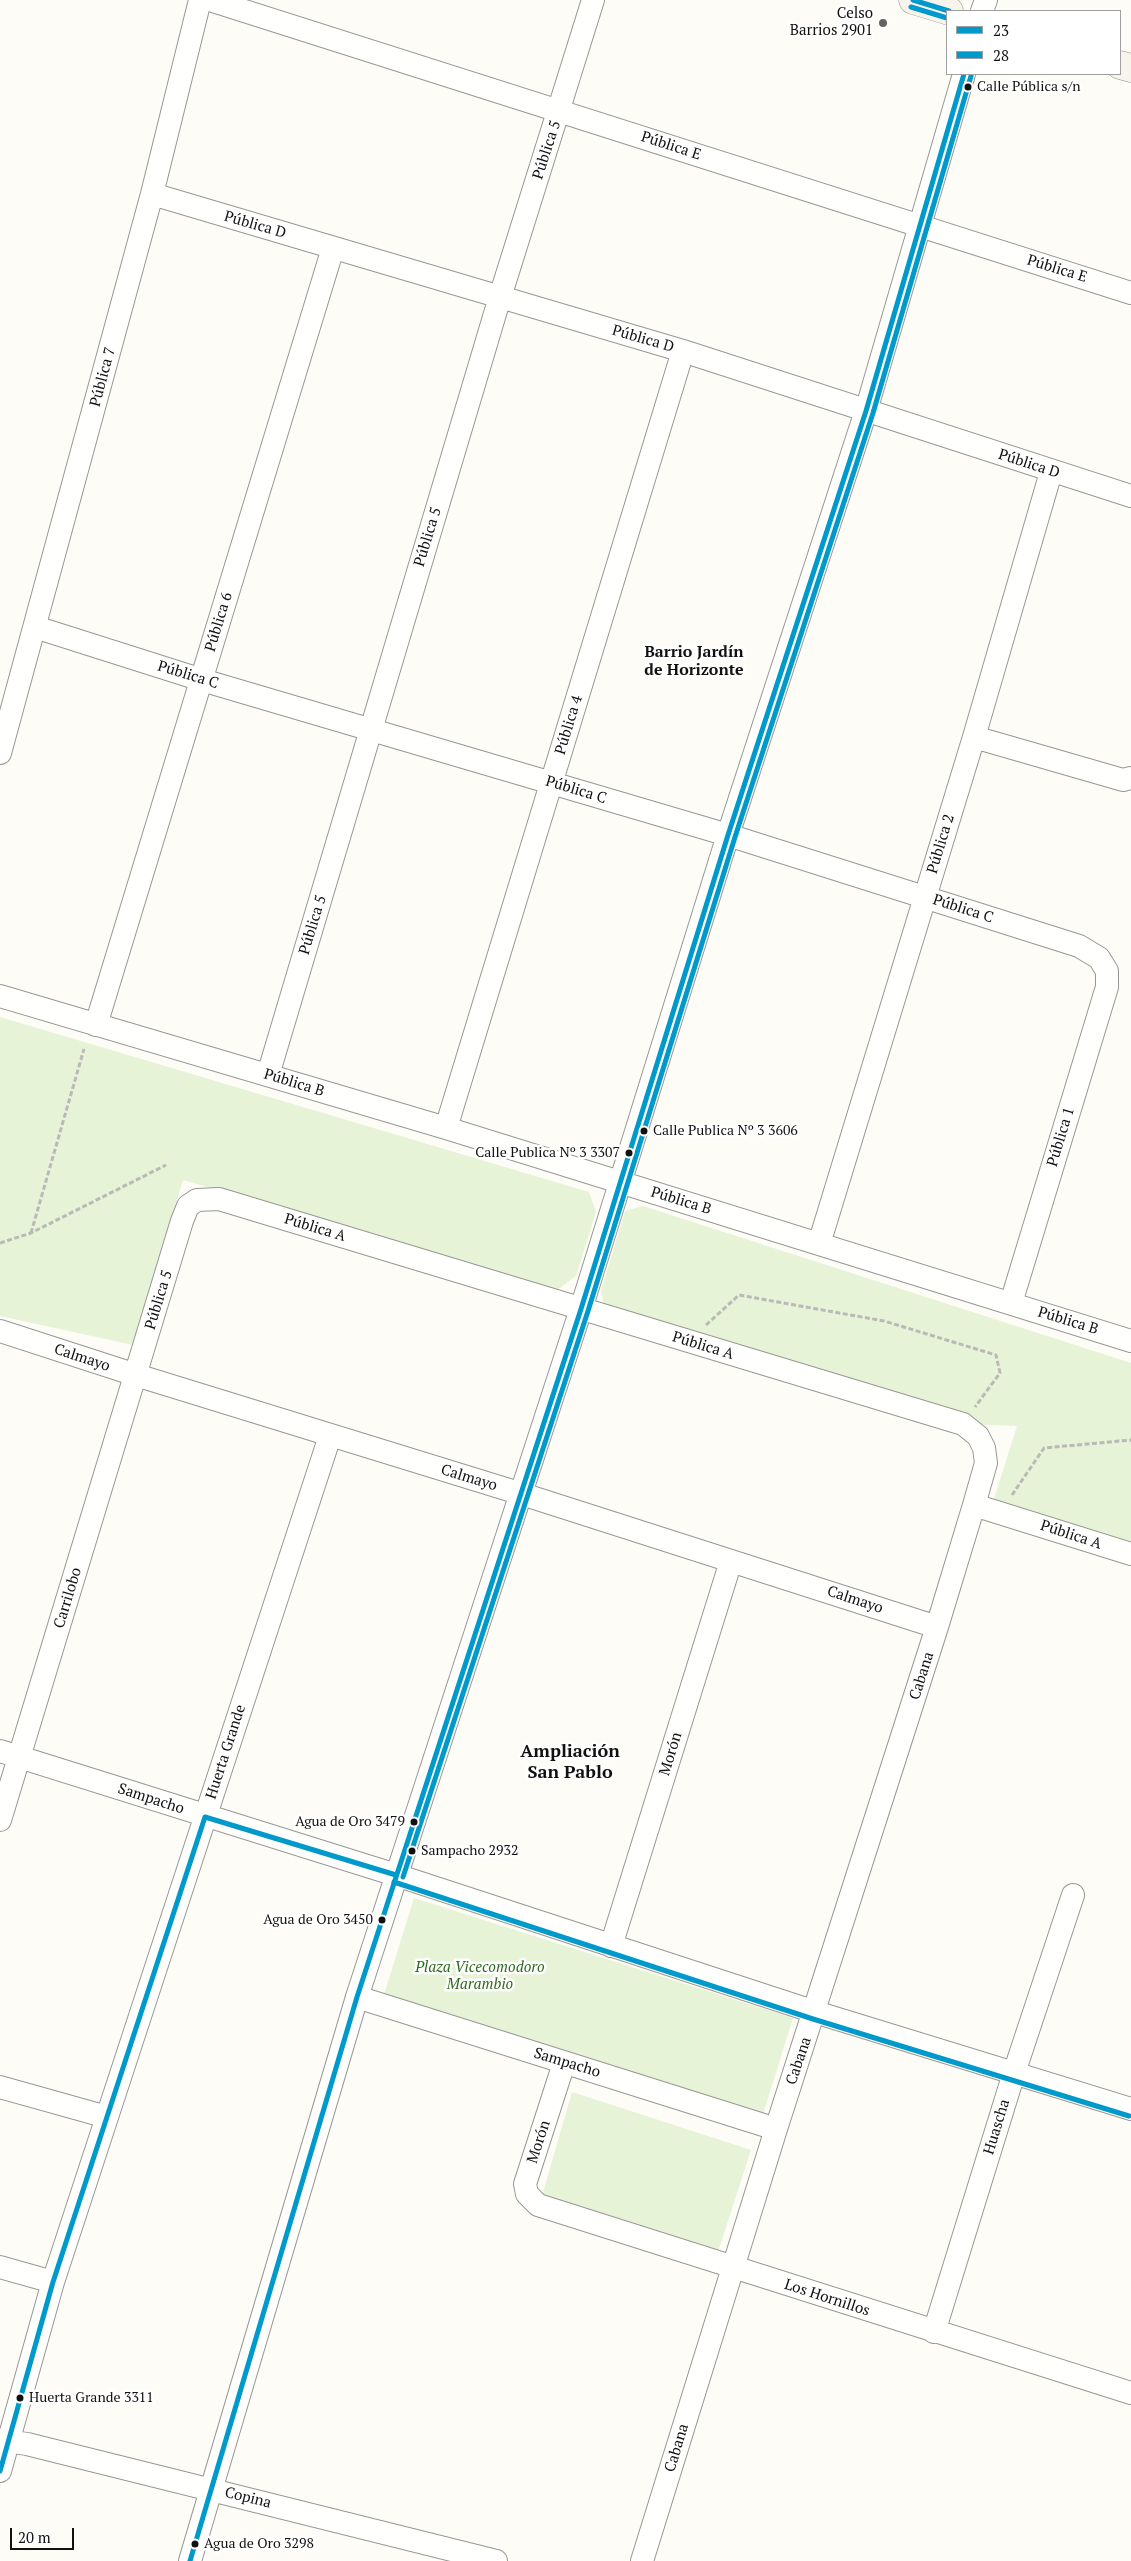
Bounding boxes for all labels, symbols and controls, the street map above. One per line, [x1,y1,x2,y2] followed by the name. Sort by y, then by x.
[790,5,873,40] place label: Celso Barrios 2901
[946,10,1121,75] legend
[877,17,889,29] marker: Celso Barrios 2901
[993,20,1009,40] text: 23
[993,45,1009,65] text: 28
[977,79,1081,95] place label: Calle Pública s/n
[963,82,973,92] marker: Calle Pública s/n
[529,118,565,182] street label: Pública 5
[639,128,703,164] street label: Pública E
[222,208,288,242] street label: Pública D
[1025,251,1089,287] street label: Pública E
[610,322,676,356] street label: Pública D
[86,345,120,409] street label: Pública 7
[996,446,1062,482] street label: Pública D
[410,505,446,569] street label: Pública 5
[201,590,237,654] street label: Pública 6
[644,642,744,680] district label: Barrio Jardín de Horizonte
[155,657,221,693] street label: Pública C
[551,693,587,757] street label: Pública 4
[543,772,609,808] street label: Pública C
[923,812,959,876] street label: Pública 2
[930,891,996,927] street label: Pública C
[295,893,331,957] street label: Pública 5
[262,1065,326,1101] street label: Pública B
[1043,1105,1079,1169] street label: Pública 1
[653,1123,798,1139] place label: Calle Publica Nº 3 3606
[639,1126,649,1136] marker: Calle Publica Nº 3 3606
[475,1145,620,1161] place label: Calle Publica Nº 3 3307
[624,1148,634,1158] marker: Calle Publica Nº 3 3307
[649,1183,713,1219] street label: Pública B
[282,1210,348,1246] street label: Pública A
[141,1268,177,1332] street label: Pública 5
[1036,1303,1100,1339] street label: Pública B
[670,1328,736,1364] street label: Pública A
[52,1340,112,1376] street label: Calmayo
[439,1461,499,1495] street label: Calmayo
[1038,1517,1104,1553] street label: Pública A
[50,1565,86,1631] street label: Carrilobo
[825,1582,885,1618] street label: Calmayo
[906,1650,938,1702] street label: Cabana
[202,1703,250,1801] street label: Huerta Grande
[656,1730,686,1778] street label: Morón
[520,1741,620,1784] district label: Ampliación San Pablo
[116,1780,186,1818] street label: Sampacho
[295,1814,405,1830] place label: Agua de Oro 3479
[409,1817,419,1827] marker: Agua de Oro 3479
[421,1843,518,1859] place label: Sampacho 2932
[407,1846,417,1856] marker: Sampacho 2932
[263,1912,373,1928] place label: Agua de Oro 3450
[377,1915,387,1925] marker: Agua de Oro 3450
[415,1959,545,1994] park label: Plaza Vicecomodoro Marambio
[782,2035,816,2087] street label: Cabana
[532,2044,602,2082] street label: Sampacho
[980,2097,1014,2157] street label: Huascha
[524,2118,554,2166] street label: Morón
[782,2276,872,2320] street label: Los Hornillos
[29,2390,154,2406] place label: Huerta Grande 3311
[15,2393,25,2403] marker: Huerta Grande 3311
[661,2422,693,2474] street label: Cabana
[223,2484,273,2512] street label: Copina
[12,2518,76,2550] scale bar
[18,2527,51,2547] text: 20 m
[204,2536,314,2552] place label: Agua de Oro 3298
[190,2539,200,2549] marker: Agua de Oro 3298

